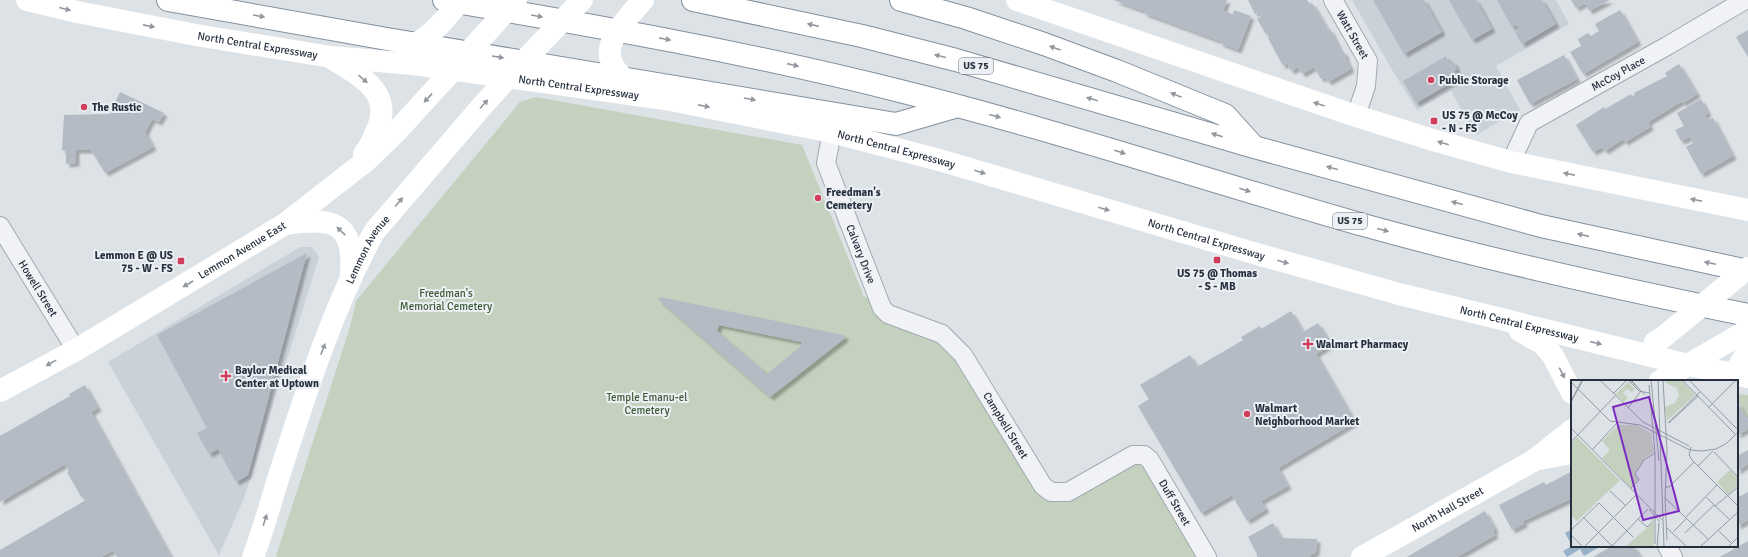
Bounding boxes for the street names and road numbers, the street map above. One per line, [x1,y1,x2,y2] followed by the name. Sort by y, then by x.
[1334,8,1372,61] street label: Watt Street
[197,29,319,61] street label: North Central Expressway
[1589,53,1647,93] street label: McCoy Place
[959,58,993,74] road number: US 75
[518,72,641,102] street label: North Central Expressway
[836,127,958,171] street label: North Central Expressway
[343,212,392,286] street label: Lemmon Avenue
[1333,213,1367,229] road number: US 75
[1146,216,1267,263] street label: North Central Expressway
[196,219,288,281] street label: Lemmon Avenue East
[844,222,878,285] street label: Calvary Drive
[16,258,60,319] street label: Howell Street
[1459,303,1581,345] street label: North Central Expressway
[981,390,1031,461] street label: Campbell Street
[1156,477,1194,528] street label: Duff Street
[1409,484,1486,534] street label: North Hall Street

